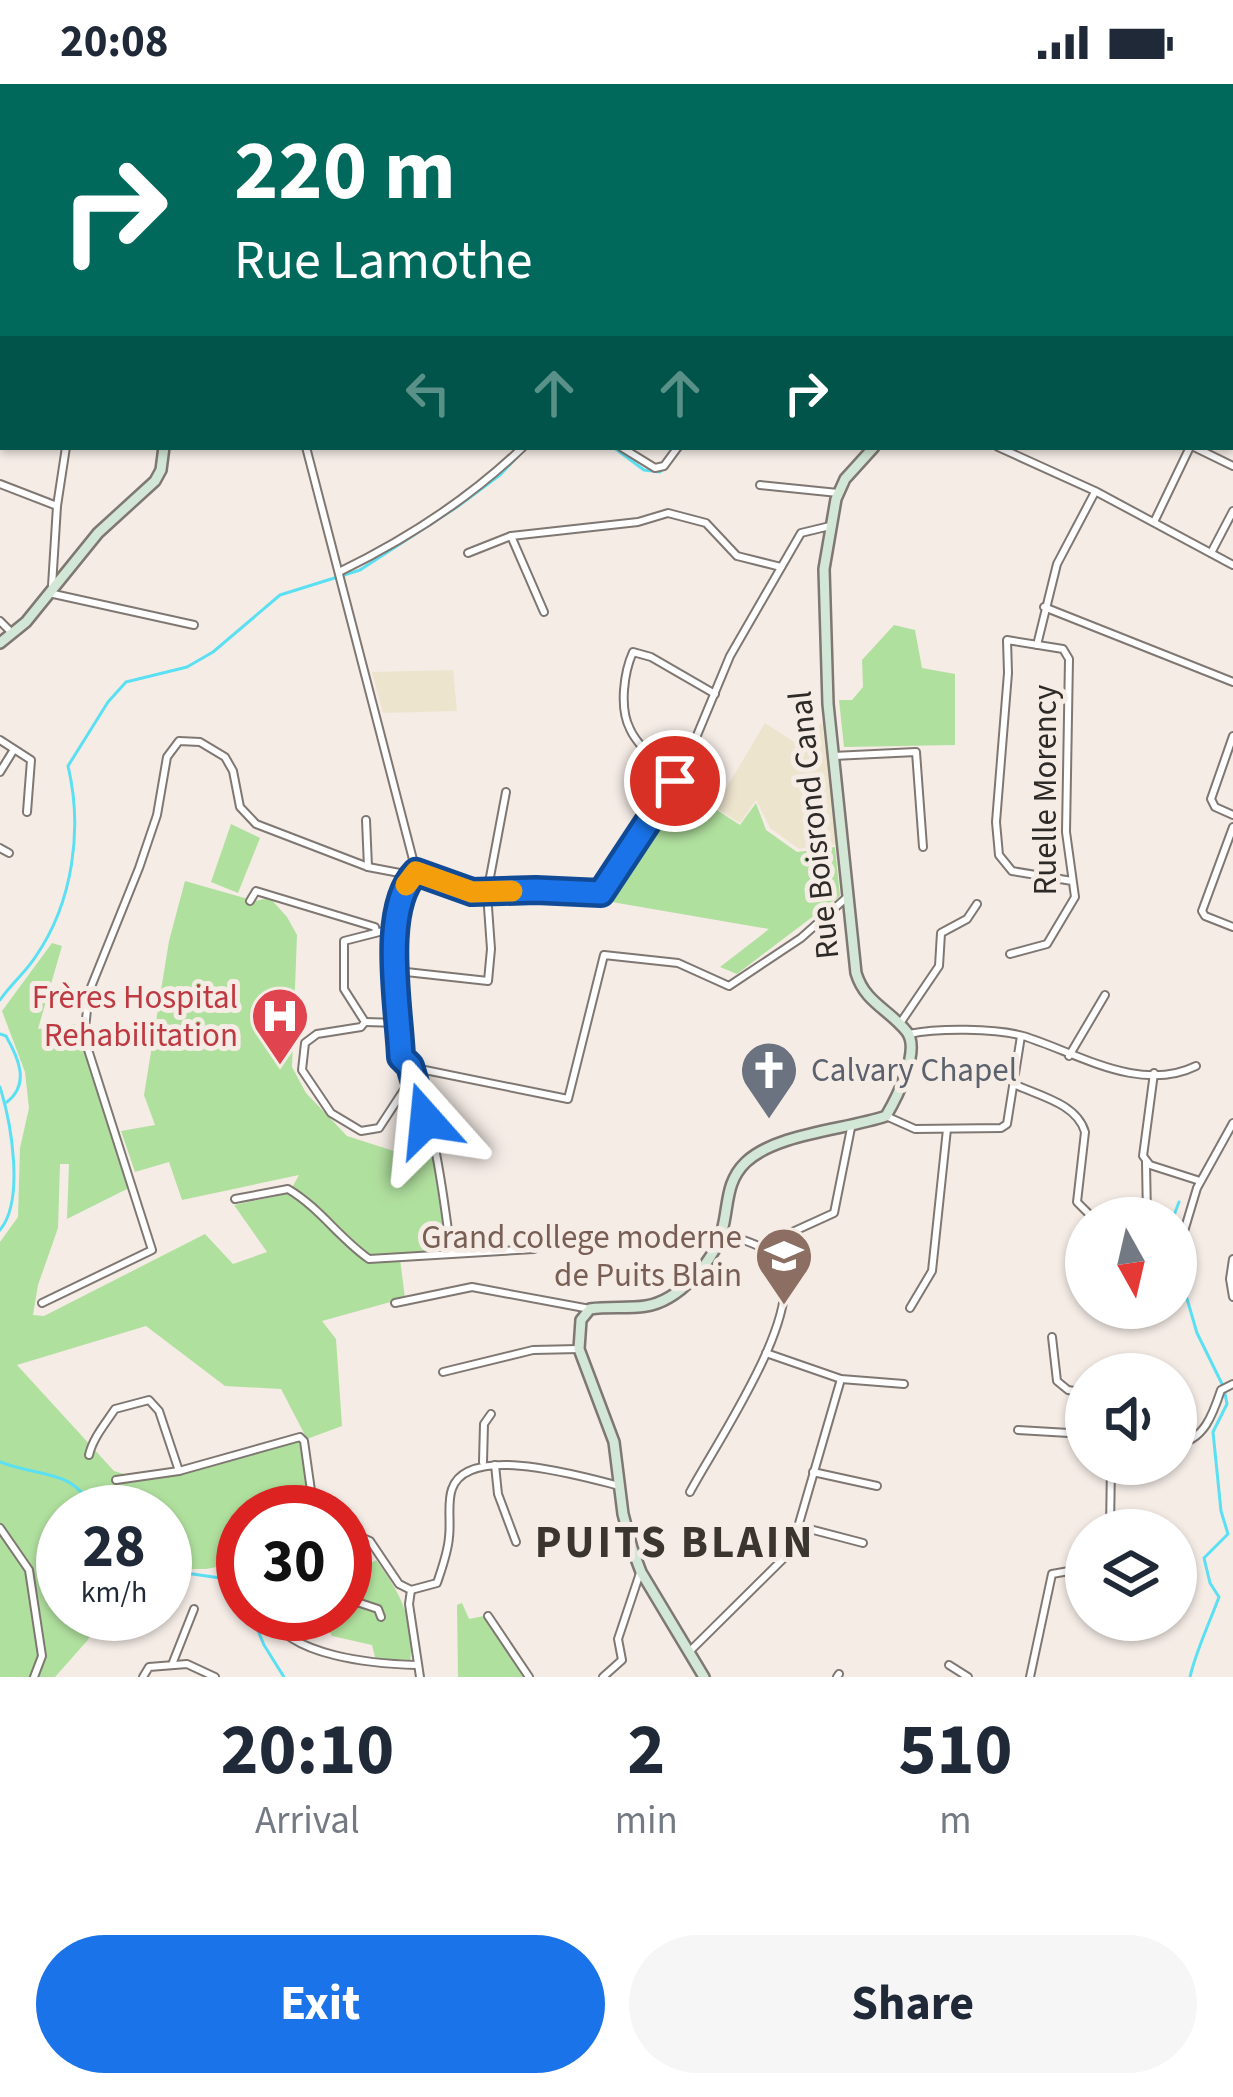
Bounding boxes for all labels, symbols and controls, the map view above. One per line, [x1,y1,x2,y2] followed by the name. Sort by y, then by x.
[60,10,169,74] text: 20:08
[234,112,456,232] text: 220 m
[36,132,192,288] icon: right
[234,223,533,300] text: Rue Lamothe
[395,360,461,426] icon: left
[521,360,587,426] icon: ahead
[647,360,713,426] icon: ahead
[773,360,839,426] icon: right
[1022,684,1069,895] street label: Ruelle Morency
[777,689,851,961] street label: Rue Boisrond Canal
[624,730,726,832] pin
[642,748,708,814] icon: arrive
[32,974,238,1059] place label: Frères Hospital Rehabilitation
[249,985,311,1067] hospital icon: Frères Hospital Rehabilitation
[738,1039,800,1121] church icon: Calvary Chapel
[811,1047,1017,1094] place label: Calvary Chapel
[363,1057,489,1183] position arrow
[1065,1197,1197,1329] north arrow
[1065,1197,1197,1641] map controls
[421,1214,742,1299] place label: Grand college moderne de Puits Blain
[753,1225,815,1307] school or university icon: Grand college moderne de Puits Blain
[1065,1353,1197,1485] button: sound
[216,1485,372,1641] speed limit sign: 30
[82,1505,146,1590] text: 28
[1065,1509,1197,1641] button: layers
[535,1511,815,1575] district label: PUITS BLAIN
[81,1571,147,1614] text: km/h
[221,1699,394,1802] text: 20:10
[627,1699,665,1802] text: 2
[898,1699,1013,1802] text: 510
[255,1793,360,1849] text: Arrival
[615,1793,678,1849] text: min
[939,1793,972,1849] text: m
[36,1935,605,2073] button: Exit
[629,1935,1197,2073] button: Share

